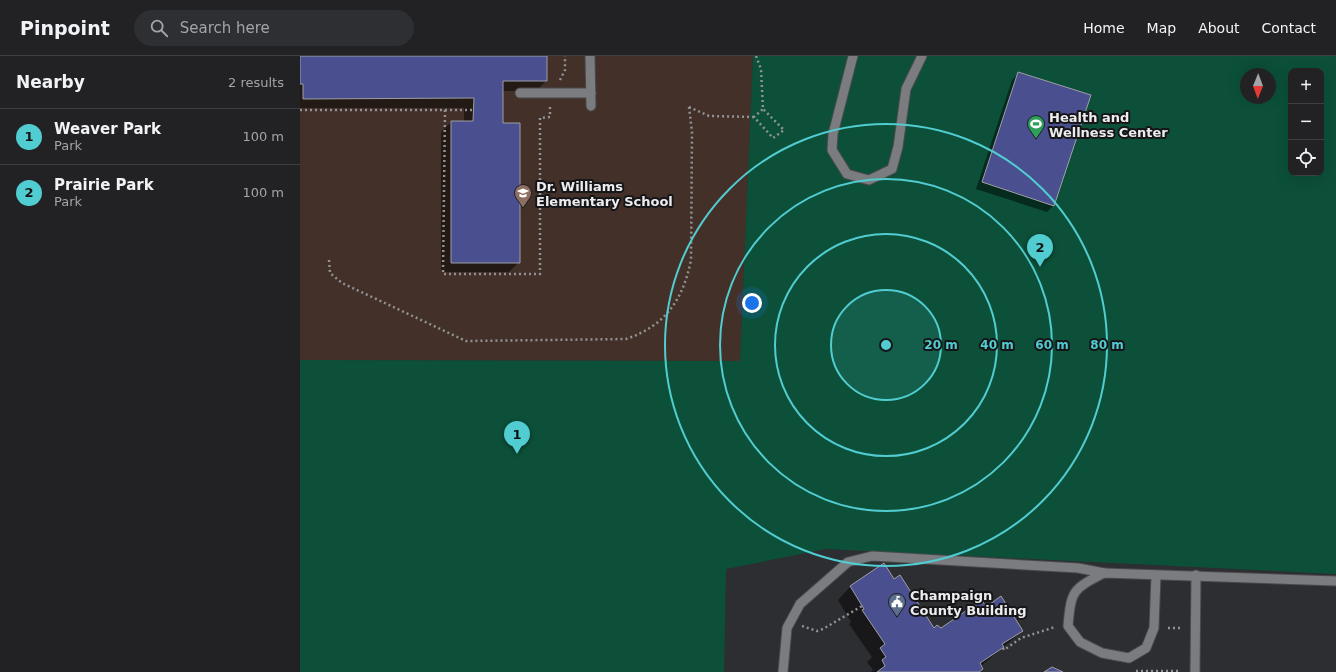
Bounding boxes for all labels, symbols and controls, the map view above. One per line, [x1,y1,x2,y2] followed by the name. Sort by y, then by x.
[134,10,414,46] search box
[20,17,110,39] text: Pinpoint
[148,17,170,39] icon: search
[180,19,270,37] text: Search here
[1083,20,1125,36] text: Home
[1147,20,1176,36] text: Map
[1198,20,1240,36] text: About
[1262,20,1316,36] text: Contact
[1240,68,1276,104] north arrow
[1288,68,1324,176] map controls
[1288,68,1324,104] button: +
[16,72,85,92] text: Nearby
[228,75,284,90] text: 2 results
[1288,104,1324,140] button: −
[1049,110,1168,140] place label: Health and Wellness Center
[1026,114,1046,139] sports icon: Health and Wellness Center
[54,120,161,138] text: Weaver Park
[24,129,34,144] text: 1
[242,129,284,144] text: 100 m
[54,138,82,153] text: Park
[1288,140,1324,176] button: locate
[54,176,154,194] text: Prairie Park
[536,179,673,209] place label: Dr. Williams Elementary School
[513,183,533,208] school or university icon: Dr. Williams Elementary School
[24,185,34,200] text: 2
[242,185,284,200] text: 100 m
[54,194,82,209] text: Park
[1027,234,1053,267] pin: 2
[742,293,762,313] your location
[879,338,893,352] centre of rings
[924,338,958,352] text: 20 m
[980,338,1014,352] text: 40 m
[1035,338,1069,352] text: 60 m
[1090,338,1124,352] text: 80 m
[504,421,530,454] pin: 1
[910,588,1027,618] place label: Champaign County Building
[887,592,907,617] public building icon: Champaign County Building

